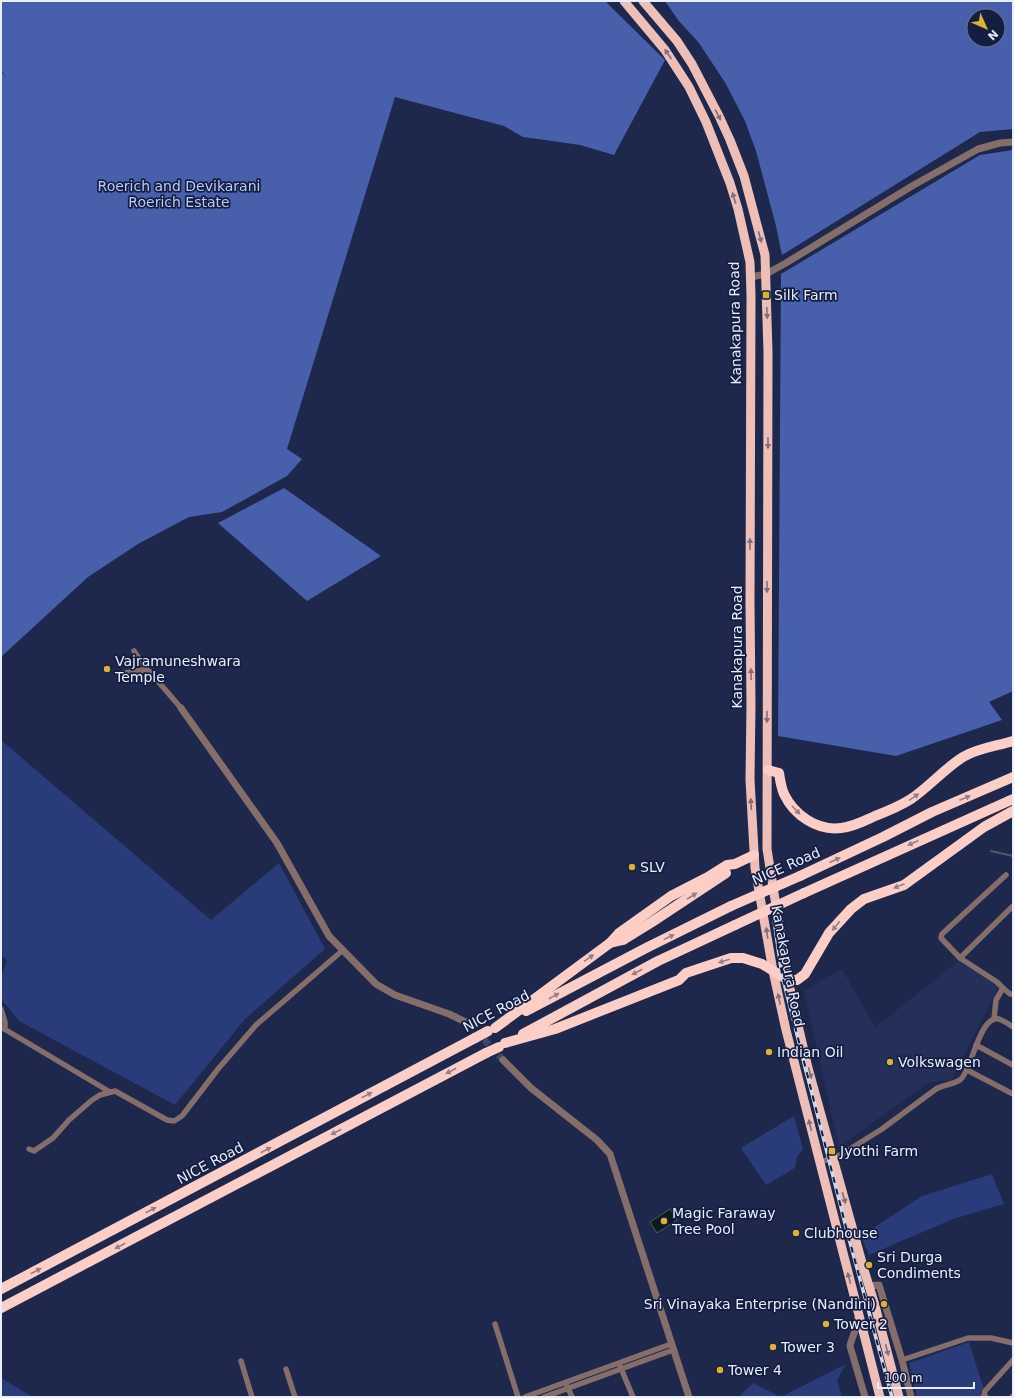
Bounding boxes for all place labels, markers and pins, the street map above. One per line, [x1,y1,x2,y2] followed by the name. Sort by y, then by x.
[774,287,838,303] place label: Silk Farm
[761,290,771,300] marker: Silk Farm
[114,653,241,685] place label: Vajramuneshwara Temple
[102,664,112,674] marker: Vajramuneshwara Temple
[640,859,665,875] place label: SLV
[627,862,637,872] marker: SLV
[777,1044,843,1060] place label: Indian Oil
[764,1047,774,1057] marker: Indian Oil
[898,1054,981,1070] place label: Volkswagen
[885,1057,895,1067] marker: Volkswagen
[839,1143,918,1159] place label: Jyothi Farm
[827,1146,837,1156] marker: Jyothi Farm
[671,1205,776,1237] place label: Magic Faraway Tree Pool
[659,1216,669,1226] marker: Magic Faraway Tree Pool
[804,1225,878,1241] place label: Clubhouse
[791,1228,801,1238] marker: Clubhouse
[877,1249,961,1281] place label: Sri Durga Condiments
[864,1260,874,1270] marker: Sri Durga Condiments
[644,1296,876,1312] place label: Sri Vinayaka Enterprise (Nandini)
[879,1299,889,1309] marker: Sri Vinayaka Enterprise (Nandini)
[833,1316,888,1332] place label: Tower 2
[821,1319,831,1329] marker: Tower 2
[780,1339,835,1355] place label: Tower 3
[768,1342,778,1352] marker: Tower 3
[727,1362,782,1378] place label: Tower 4
[715,1365,725,1375] marker: Tower 4

